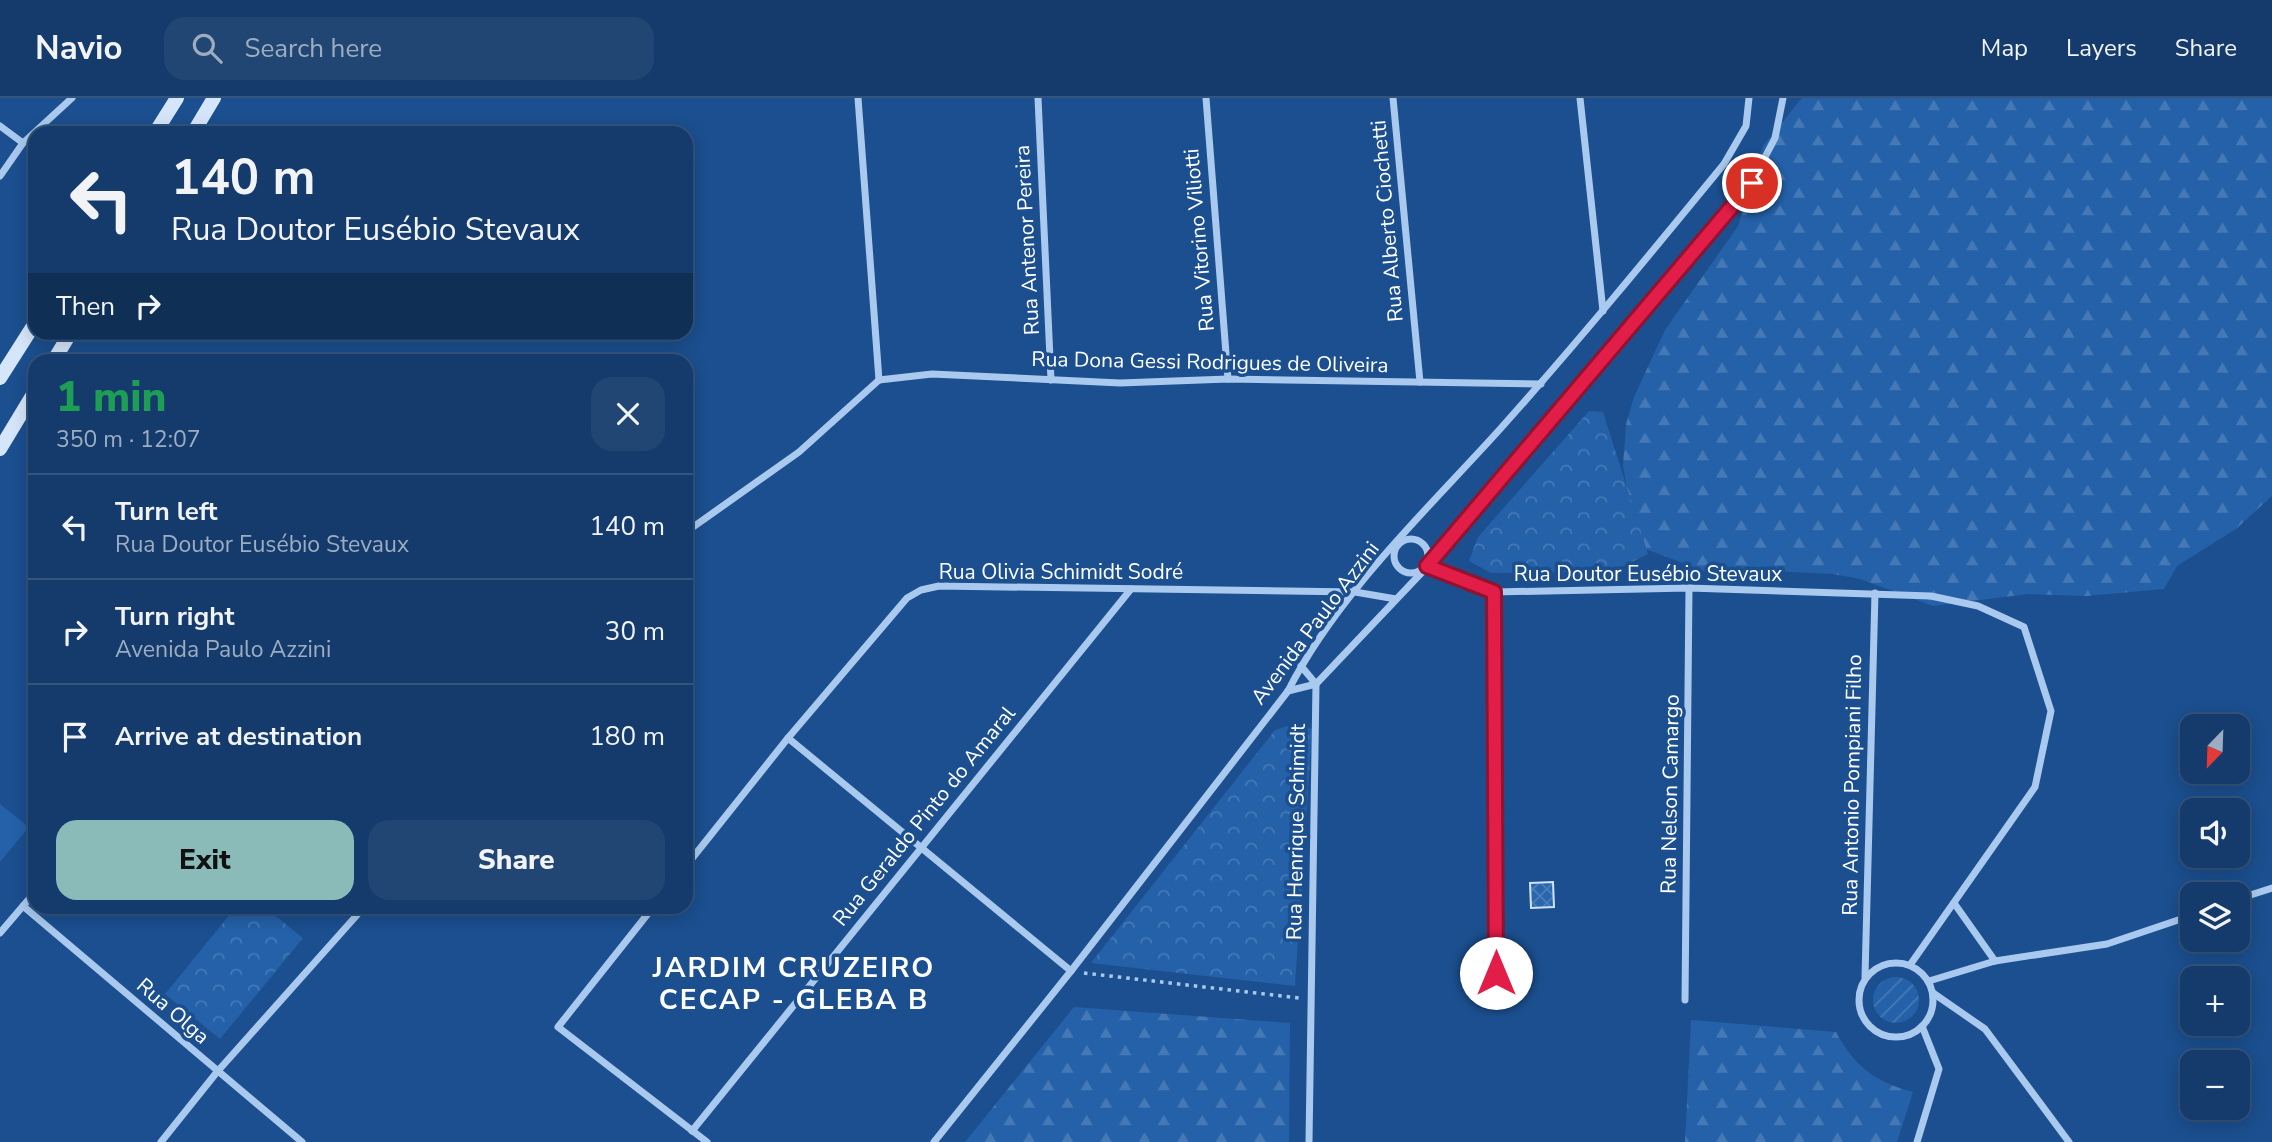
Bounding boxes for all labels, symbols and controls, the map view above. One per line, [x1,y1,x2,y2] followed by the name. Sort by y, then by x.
[164,17,654,80] search box
[35,26,122,71] text: Navio
[188,29,226,67] icon: search
[244,31,382,66] text: Search here
[1981,32,2028,64] text: Map
[2066,32,2137,64] text: Layers
[2175,32,2237,64] text: Share
[1364,119,1410,323] street label: Rua Alberto Ciochetti
[171,144,315,211] text: 140 m
[1008,144,1046,336] street label: Rua Antenor Pereira
[1177,147,1221,333] street label: Rua Vitorino Viliotti
[1722,153,1782,213] pin
[56,154,147,245] icon: left
[1733,164,1771,202] icon: arrive
[171,208,580,251] text: Rua Doutor Eusébio Stevaux
[129,287,167,325] icon: right
[56,289,115,324] text: Then
[1031,345,1389,379] street label: Rua Dona Gessi Rodrigues de Oliveira
[56,369,166,426] text: 1 min
[591,377,665,451] button: close
[56,424,201,455] text: 350 m · 12:07
[115,494,218,529] text: Turn left
[56,508,94,546] icon: left
[589,509,665,544] text: 140 m
[115,529,409,560] text: Rua Doutor Eusébio Stevaux
[1244,536,1386,710] street label: Avenida Paulo Azzini
[939,558,1183,586] street label: Rua Olivia Schimidt Sodré
[1514,560,1782,588] street label: Rua Doutor Eusébio Stevaux
[115,599,234,634] text: Turn right
[56,613,94,651] icon: right
[605,614,665,649] text: 30 m
[115,634,331,665] text: Avenida Paulo Azzini
[1836,654,1868,916] street label: Rua Antonio Pompiani Filho
[1654,694,1686,894] street label: Rua Nelson Camargo
[826,699,1022,932] street label: Rua Geraldo Pinto do Amaral
[2180,714,2250,784] north arrow
[2180,714,2250,1120] map controls
[56,718,94,756] icon: arrive
[115,719,362,754] text: Arrive at destination
[589,719,665,754] text: 180 m
[1280,723,1312,940] street label: Rua Henrique Schimidt
[2180,798,2250,868] button: sound
[56,820,354,900] button: Exit
[368,820,665,900] button: Share
[2180,882,2250,952] button: layers
[1459,936,1533,1010] position arrow
[652,949,935,1019] district label: JARDIM CRUZEIRO CECAP - GLEBA B
[2180,966,2250,1036] button: +
[131,972,215,1050] street label: Rua Olga
[2180,1050,2250,1120] button: −

